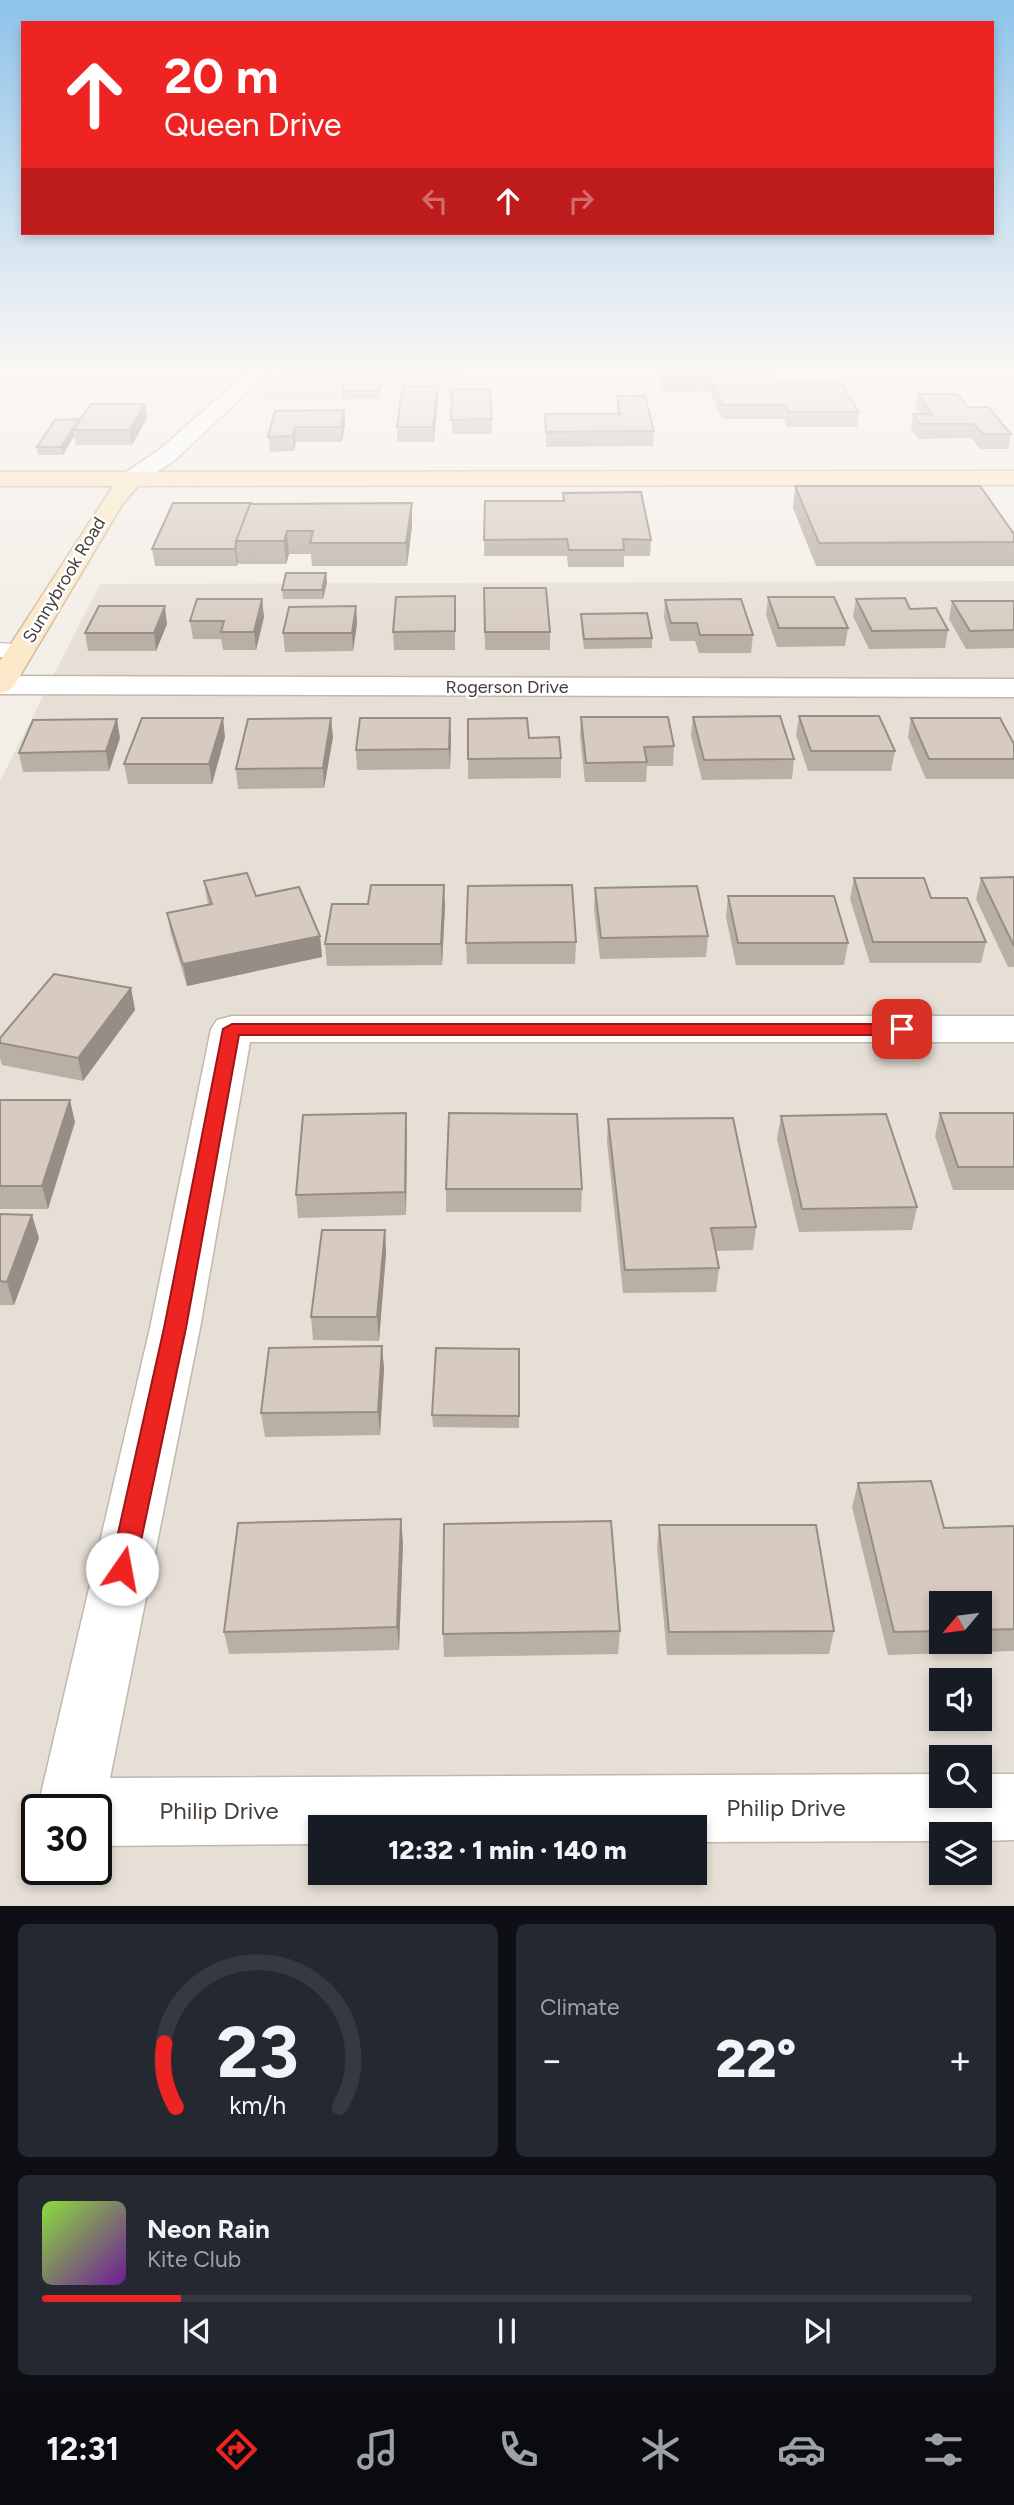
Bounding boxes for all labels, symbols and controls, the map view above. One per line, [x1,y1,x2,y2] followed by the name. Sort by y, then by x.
[164,46,279,105] text: 20 m
[49,49,140,140] icon: ahead
[164,106,342,144] text: Queen Drive
[416,182,454,220] icon: left
[489,182,527,220] icon: ahead
[562,182,600,220] icon: right
[18,513,110,647] street label: Sunnybrook Road
[445,676,569,698] street label: Rogerson Drive
[872,999,932,1059] pin
[883,1010,921,1048] icon: arrive
[85,1532,159,1606] position arrow
[929,1591,992,1654] north arrow
[929,1591,992,1885] map controls
[929,1668,992,1731] button: sound
[929,1745,992,1808] button: search
[726,1793,846,1822] street label: Philip Drive
[21,1794,112,1885] speed limit sign: 30
[159,1796,279,1825] street label: Philip Drive
[929,1822,992,1885] button: layers
[388,1834,627,1866] text: 12:32 · 1 min · 140 m
[540,1993,619,2021] text: Climate
[217,2008,299,2095] text: 23
[715,2028,797,2090] text: 22°
[540,2037,564,2083] text: −
[948,2037,972,2083] text: +
[229,2089,287,2119] text: km/h
[147,2213,270,2245] text: Neon Rain
[147,2245,241,2273] text: Kite Club
[178,2312,216,2350] icon: previous
[488,2312,526,2350] icon: pause
[798,2312,836,2350] icon: next
[212,2425,261,2474] icon: directions
[353,2425,402,2474] icon: music
[494,2425,543,2474] icon: phone
[636,2425,685,2474] icon: climate
[777,2425,826,2474] icon: car
[919,2425,968,2474] icon: filters
[46,2430,119,2468] text: 12:31

